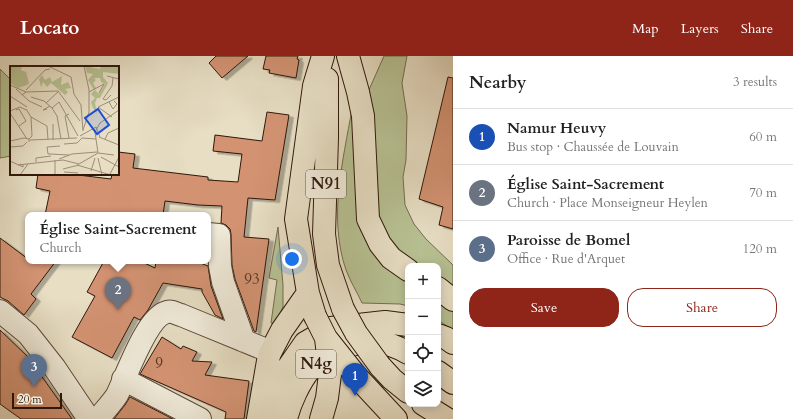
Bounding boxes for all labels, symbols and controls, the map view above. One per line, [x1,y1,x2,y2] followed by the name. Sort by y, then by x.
[20,15,79,41] text: Locato
[632,19,659,38] text: Map
[681,19,719,38] text: Layers
[741,19,773,38] text: Share
[10,66,119,175] inset map
[469,71,526,94] text: Nearby
[733,73,777,91] text: 3 results
[507,118,606,138] text: Namur Heuvy
[479,128,485,146] text: 1
[749,128,777,146] text: 60 m
[507,138,679,156] text: Bus stop · Chaussée de Louvain
[306,170,346,198] road number: N91
[507,174,664,194] text: Église Saint-Sacrement
[479,184,485,202] text: 2
[749,184,777,202] text: 70 m
[507,194,708,212] text: Church · Place Monseigneur Heylen
[25,212,211,264] popup
[40,219,196,239] text: Église Saint-Sacrement
[507,230,630,250] text: Paroisse de Bomel
[40,239,82,257] text: Church
[479,240,485,258] text: 3
[743,240,777,258] text: 120 m
[282,249,302,269] your location
[507,250,625,268] text: Office · Rue d'Arquet
[405,263,441,407] map controls
[405,263,441,299] button: +
[244,269,260,289] house number: 93
[105,277,131,310] pin: 2
[469,288,619,327] button: Save
[627,288,777,327] button: Share
[405,299,441,335] button: −
[405,335,441,371] button: locate
[296,350,336,378] road number: N4g
[155,353,163,373] house number: 9
[21,354,47,387] pin: 3
[342,363,368,396] pin: 1
[405,371,441,407] button: layers
[12,391,62,410] scale bar
[18,392,42,407] text: 20 m

